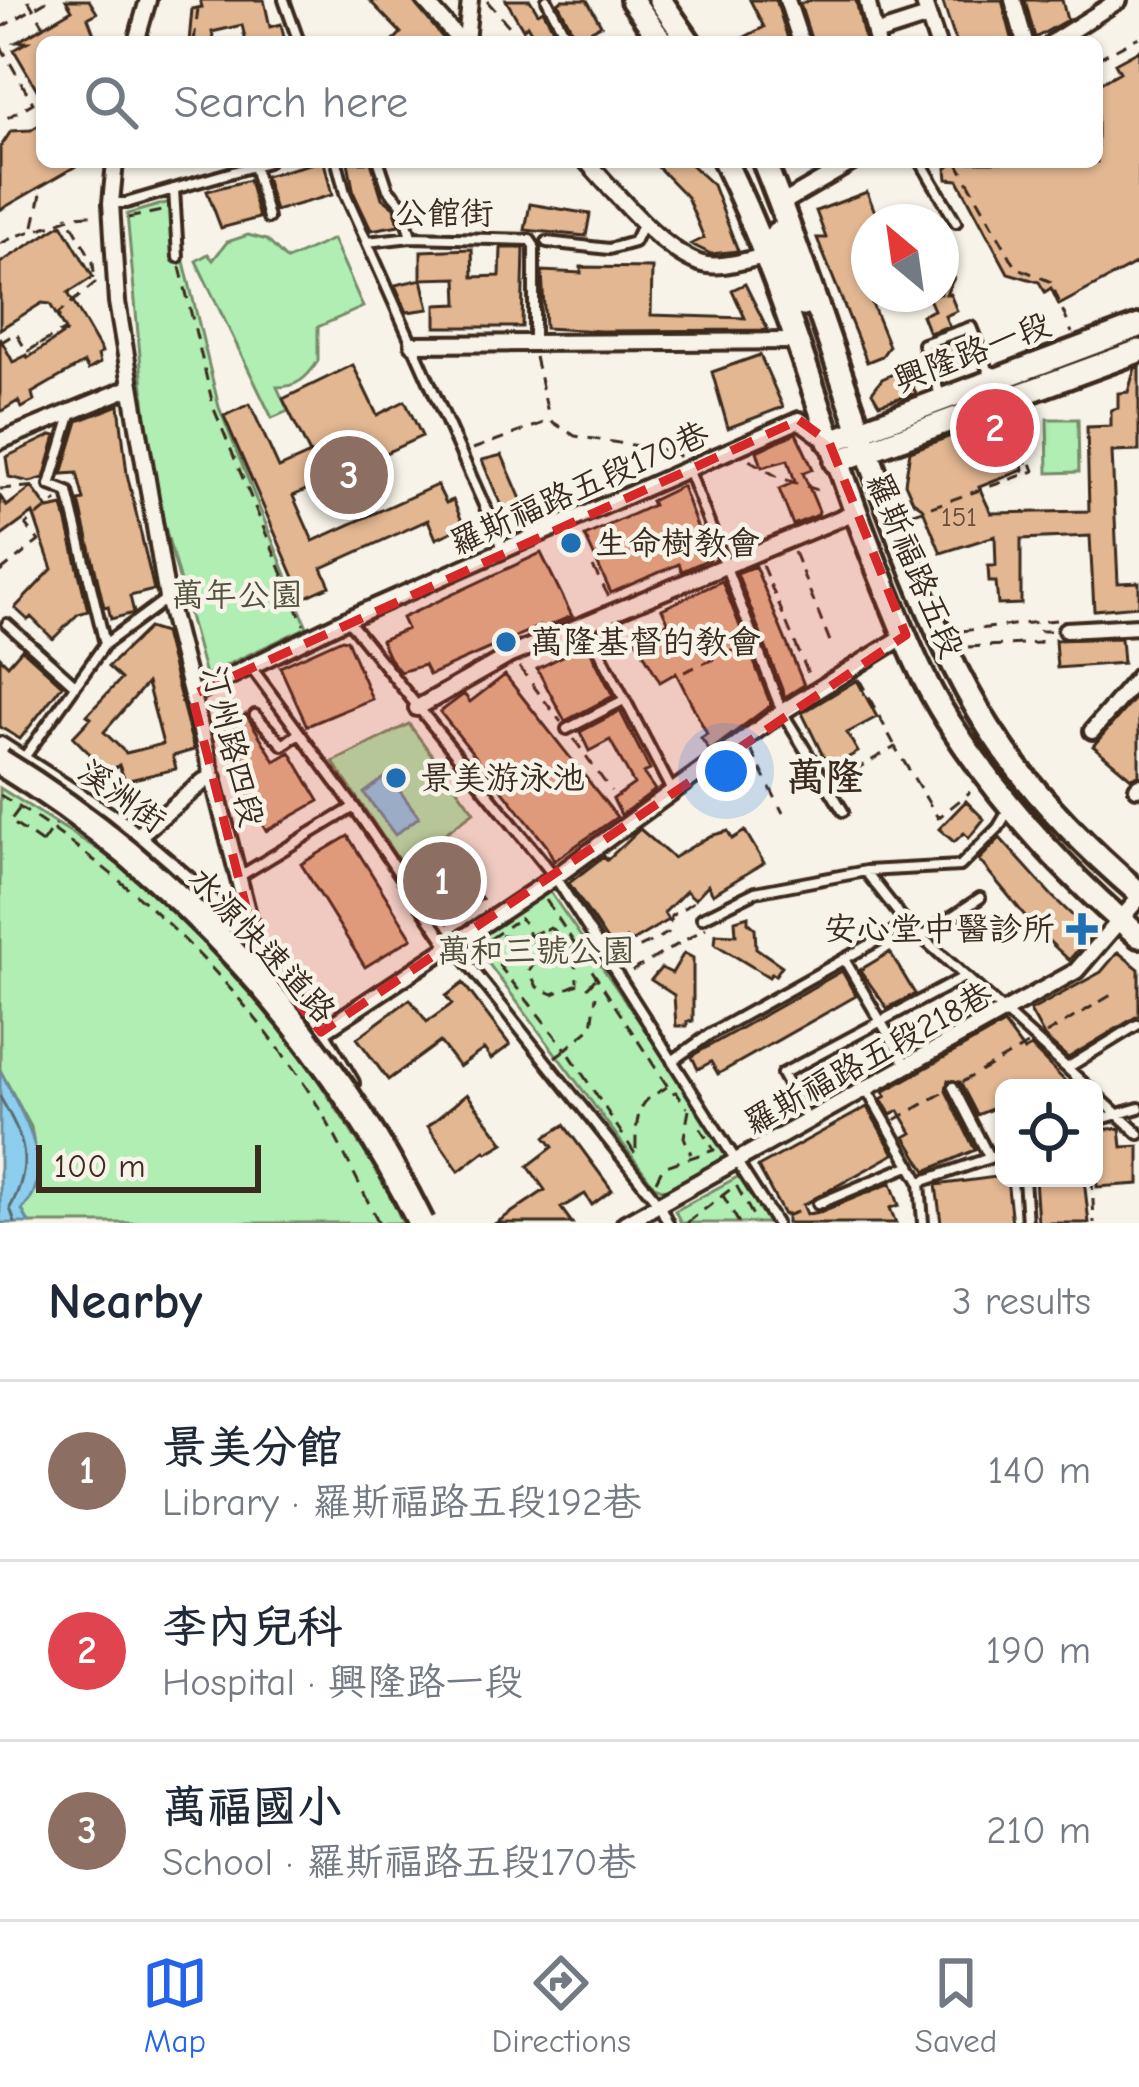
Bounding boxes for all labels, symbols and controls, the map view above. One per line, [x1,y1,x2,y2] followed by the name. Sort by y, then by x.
[36,36,1103,168] search box
[78,69,144,135] icon: search
[174,76,408,128] text: Search here
[395,194,494,232] street label: 公館街
[851,204,959,312] north arrow
[888,305,1056,399] street label: 興隆路一段
[956,383,1034,473] pin: 2
[443,414,715,562] street label: 羅斯福路五段170巷
[310,430,388,520] pin: 3
[859,466,971,664] street label: 羅斯福路五段
[941,502,977,533] house number: 151
[595,524,760,562] place label: 生命樹教會
[558,530,584,556] marker: 生命樹教會
[171,576,303,614] park label: 萬年公園
[530,623,761,661] place label: 萬隆基督的教會
[493,629,519,655] marker: 萬隆基督的教會
[195,661,271,831] street label: 汀州路四段
[696,741,756,801] your location
[71,752,173,840] street label: 溪洲街
[786,755,864,800] district label: 萬隆
[420,759,585,797] place label: 景美游泳池
[383,765,409,791] marker: 景美游泳池
[403,836,481,926] pin: 1
[181,860,343,1030] street label: 水源快速道路
[824,910,1055,948] place label: 安心堂中醫診所
[1066,913,1098,945] marker: 安心堂中醫診所
[437,932,635,970] park label: 萬和三號公園
[737,974,999,1142] street label: 羅斯福路五段218巷
[995,1079,1103,1187] map controls
[995,1079,1103,1187] button: locate
[36,1139,261,1192] scale bar
[54,1147,146,1185] text: 100 m
[48,1272,202,1331] text: Nearby
[952,1279,1091,1324] text: 3 results
[162,1421,342,1473] text: 景美分館
[79,1448,95,1493] text: 1
[988,1448,1091,1493] text: 140 m
[162,1480,641,1525] text: Library · 羅斯福路五段192巷
[162,1601,342,1653] text: 李內兒科
[77,1628,97,1673] text: 2
[986,1628,1091,1673] text: 190 m
[162,1660,523,1705] text: Hospital · 興隆路一段
[162,1781,342,1833] text: 萬福國小
[77,1808,97,1853] text: 3
[986,1808,1091,1853] text: 210 m
[162,1840,637,1885] text: School · 羅斯福路五段170巷
[142,1950,208,2060] tab: Map
[492,1950,631,2060] tab: Directions
[915,1950,997,2060] tab: Saved

